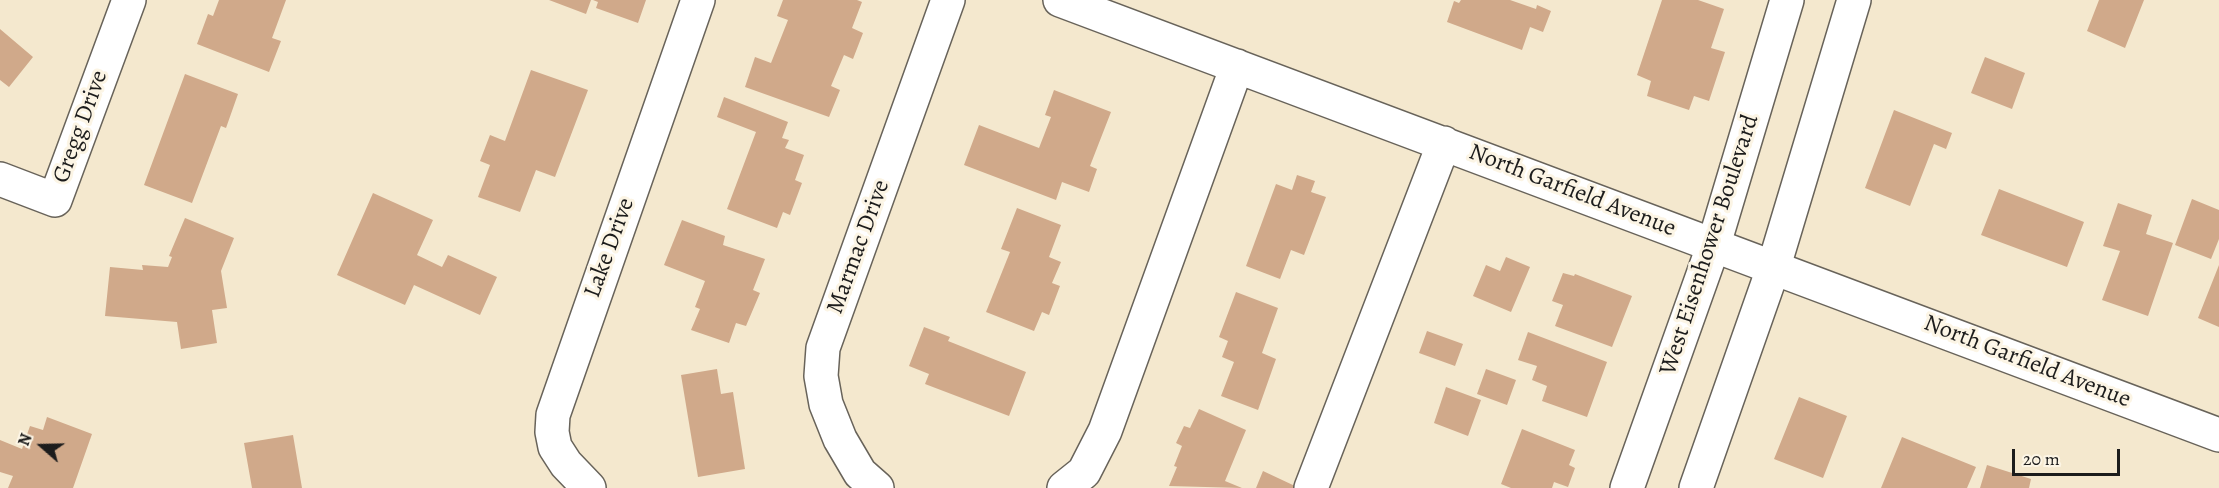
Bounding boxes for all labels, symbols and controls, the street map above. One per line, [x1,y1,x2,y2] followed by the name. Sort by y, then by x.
[47,67,115,187] street label: Gregg Drive
[1654,111,1766,379] street label: West Eisenhower Boulevard
[1464,138,1680,244] street label: North Garfield Avenue
[821,176,897,318] street label: Marmac Drive
[579,194,641,302] street label: Lake Drive
[1919,309,2135,415] street label: North Garfield Avenue
[12,416,72,476] north arrow
[13,431,37,449] text: N
[2015,437,2123,475] scale bar
[2023,447,2060,471] text: 20 m

